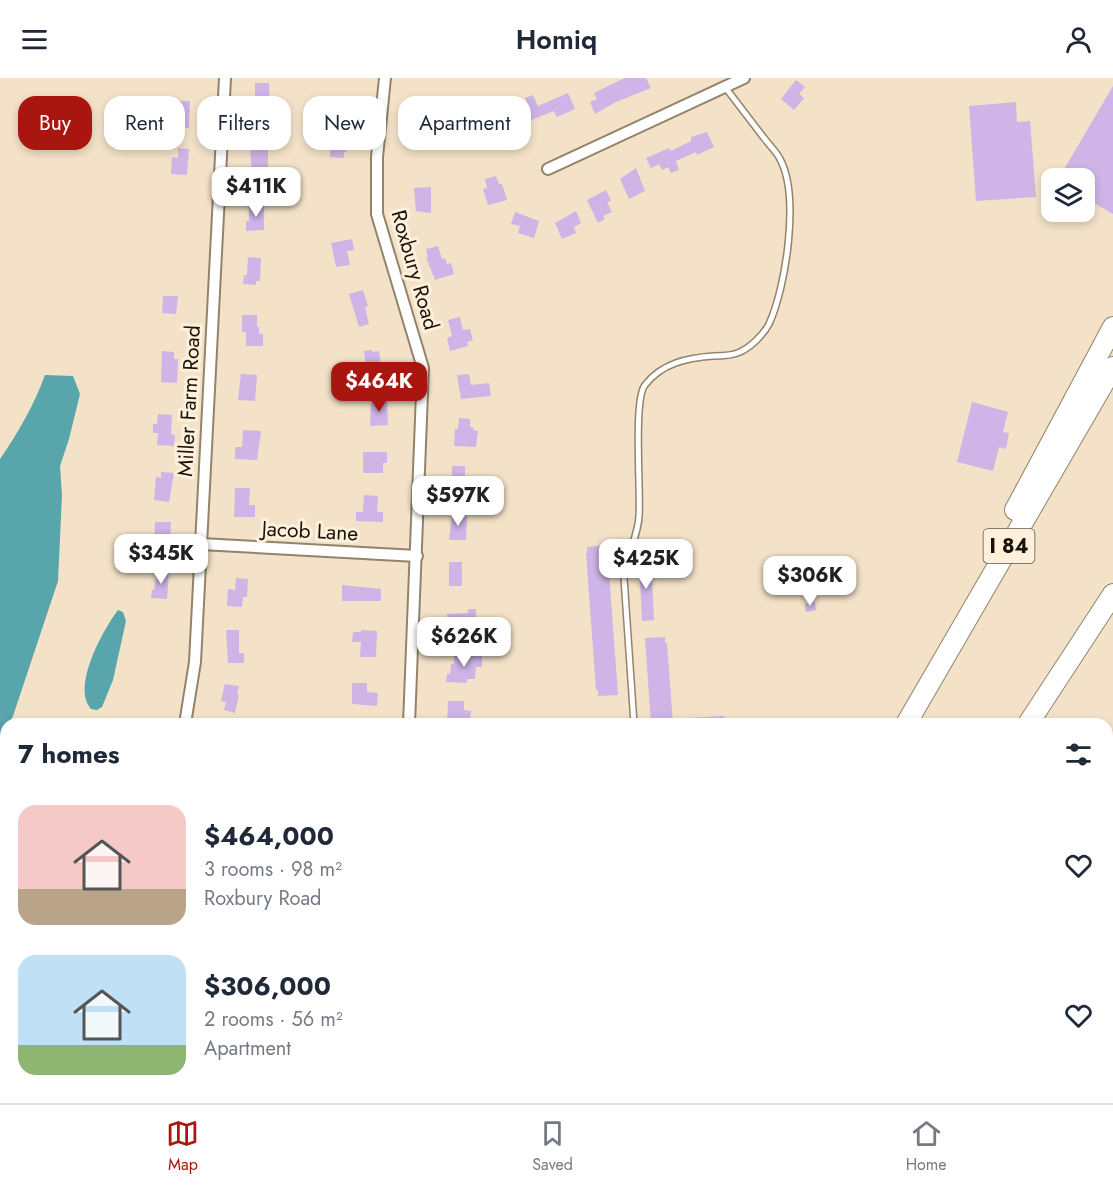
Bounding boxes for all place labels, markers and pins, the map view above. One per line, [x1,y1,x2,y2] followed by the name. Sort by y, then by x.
[214,167,298,218] pin: $411K
[337,362,421,413] pin: $464K
[416,476,500,527] pin: $597K
[119,534,203,585] pin: $345K
[604,539,688,590] pin: $425K
[768,556,852,607] pin: $306K
[422,617,506,668] pin: $626K

